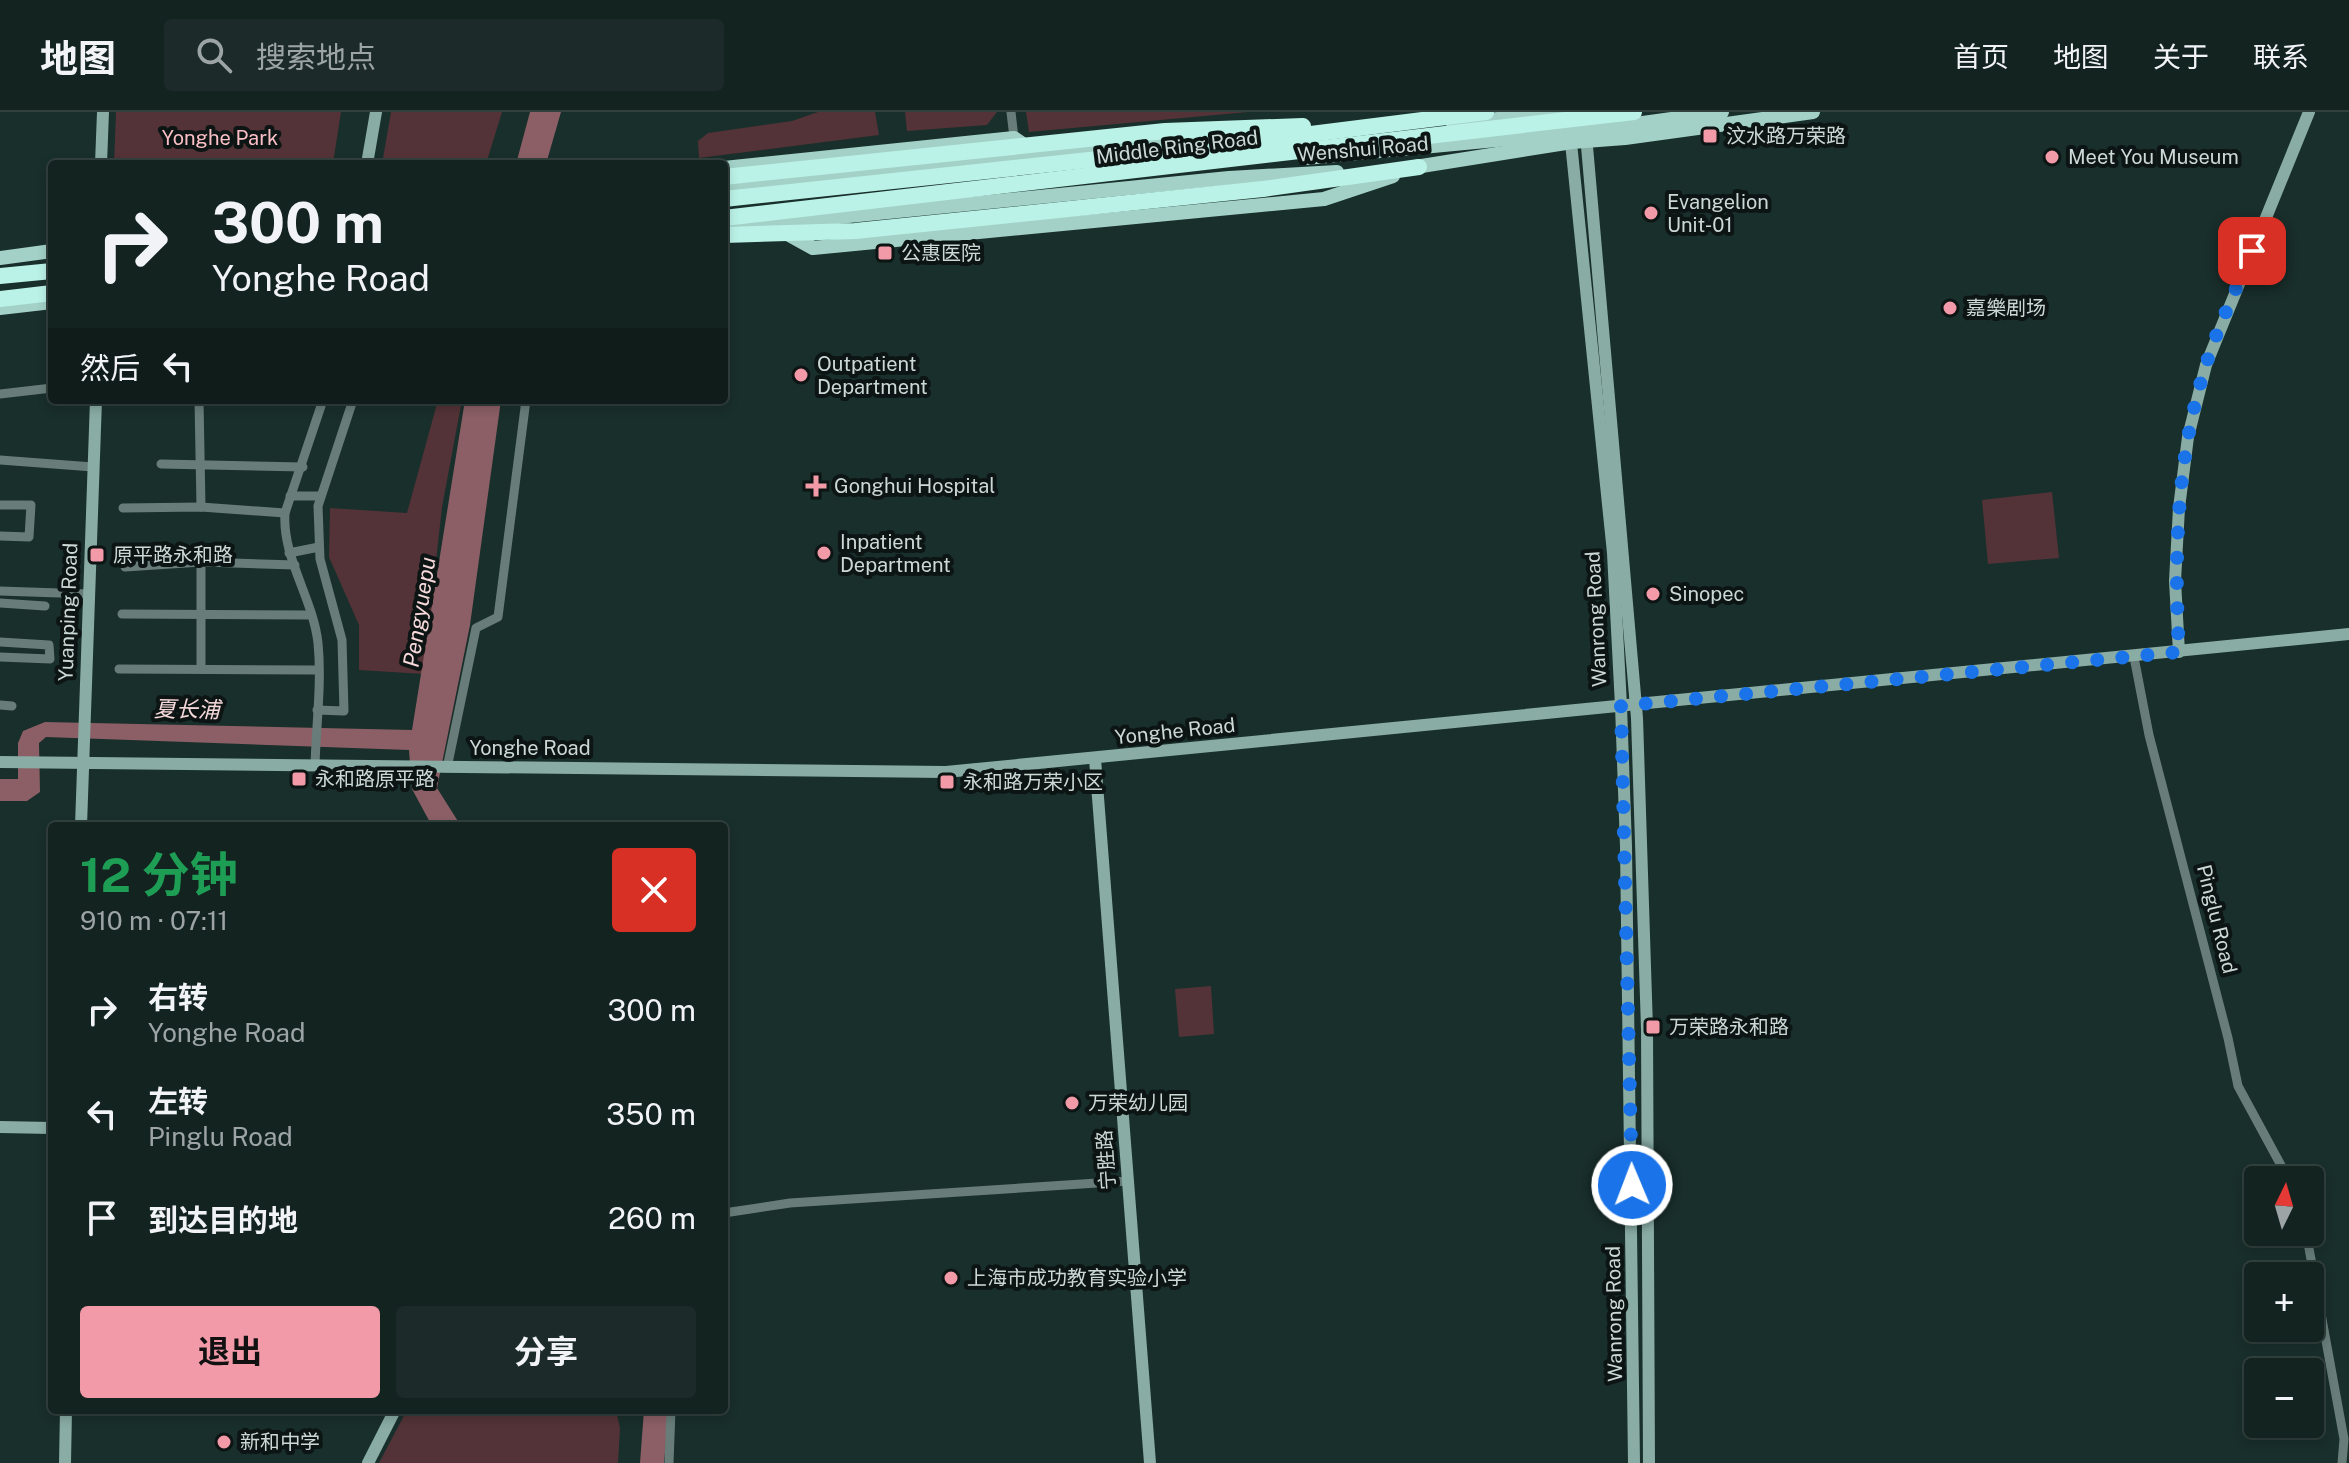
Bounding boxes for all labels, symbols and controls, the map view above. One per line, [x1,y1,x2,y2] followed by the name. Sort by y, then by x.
[164,19,724,91] search box
[192,33,236,77] icon: search
[40,36,116,81] text: 地图
[256,39,376,75] text: 搜索地点
[1953,40,2009,73] text: 首页
[2053,40,2109,73] text: 地图
[2153,40,2209,73] text: 关于
[2253,40,2309,73] text: 联系
[1726,124,1846,148] place label: 汶水路万荣路
[1095,125,1259,169] street label: Middle Ring Road
[162,126,278,150] park label: Yonghe Park
[1701,127,1719,145] marker: 汶水路万荣路
[1296,131,1430,167] street label: Wenshui Road
[2068,145,2239,169] place label: Meet You Museum
[2043,148,2061,166] marker: Meet You Museum
[212,190,384,256] text: 300 m
[1667,190,1769,237] place label: Evangelion Unit-01
[80,192,184,296] icon: right
[1642,204,1660,222] marker: Evangelion Unit-01
[2218,217,2286,285] pin
[2230,229,2274,273] icon: arrive
[901,241,981,265] place label: 公惠医院
[876,244,894,262] marker: 公惠医院
[212,257,430,299] text: Yonghe Road
[1966,296,2046,320] place label: 嘉樂剧场
[1941,299,1959,317] marker: 嘉樂剧场
[156,344,200,388] icon: left
[80,350,140,386] text: 然后
[817,352,928,399] place label: Outpatient Department
[792,366,810,384] marker: Outpatient Department
[834,474,995,498] place label: Gonghui Hospital
[805,475,827,497] marker: Gonghui Hospital
[840,530,951,577] place label: Inpatient Department
[54,542,82,682] street label: Yuanping Road
[113,543,233,567] place label: 原平路永和路
[815,544,833,562] marker: Inpatient Department
[88,546,106,564] marker: 原平路永和路
[1580,550,1612,688] street label: Wanrong Road
[397,555,441,669] water label: Pengyuepu
[1669,582,1744,606] place label: Sinopec
[1644,585,1662,603] marker: Sinopec
[154,695,223,723] water label: 夏长浦
[1114,713,1236,749] street label: Yonghe Road
[469,736,591,760] street label: Yonghe Road
[315,767,435,791] place label: 永和路原平路
[290,770,308,788] marker: 永和路原平路
[963,770,1103,794] place label: 永和路万荣小区
[938,773,956,791] marker: 永和路万荣小区
[80,846,238,903] text: 12 分钟
[612,848,696,932] button: close
[2192,862,2242,976] street label: Pinglu Road
[80,905,228,936] text: 910 m · 07:11
[148,979,208,1015] text: 右转
[80,988,124,1032] icon: right
[608,992,696,1028] text: 300 m
[1669,1015,1789,1039] place label: 万荣路永和路
[148,1017,305,1048] text: Yonghe Road
[1644,1018,1662,1036] marker: 万荣路永和路
[148,1083,208,1119] text: 左转
[1088,1091,1188,1115] place label: 万荣幼儿园
[80,1092,124,1136] icon: left
[1063,1094,1081,1112] marker: 万荣幼儿园
[606,1096,696,1132] text: 350 m
[148,1121,293,1152] text: Pinglu Road
[1092,1129,1120,1191] street label: 宁胜路
[1590,1143,1674,1227] position arrow
[2244,1166,2324,1246] north arrow
[2244,1166,2324,1438] map controls
[80,1196,124,1240] icon: arrive
[608,1200,696,1236] text: 260 m
[148,1202,298,1238] text: 到达目的地
[1601,1246,1627,1382] street label: Wanrong Road
[2244,1262,2324,1342] button: +
[967,1266,1187,1290] place label: 上海市成功教育实验小学
[942,1269,960,1287] marker: 上海市成功教育实验小学
[80,1306,380,1398] button: 退出
[396,1306,696,1398] button: 分享
[2244,1358,2324,1438] button: −
[240,1430,320,1454] place label: 新和中学
[215,1433,233,1451] marker: 新和中学

